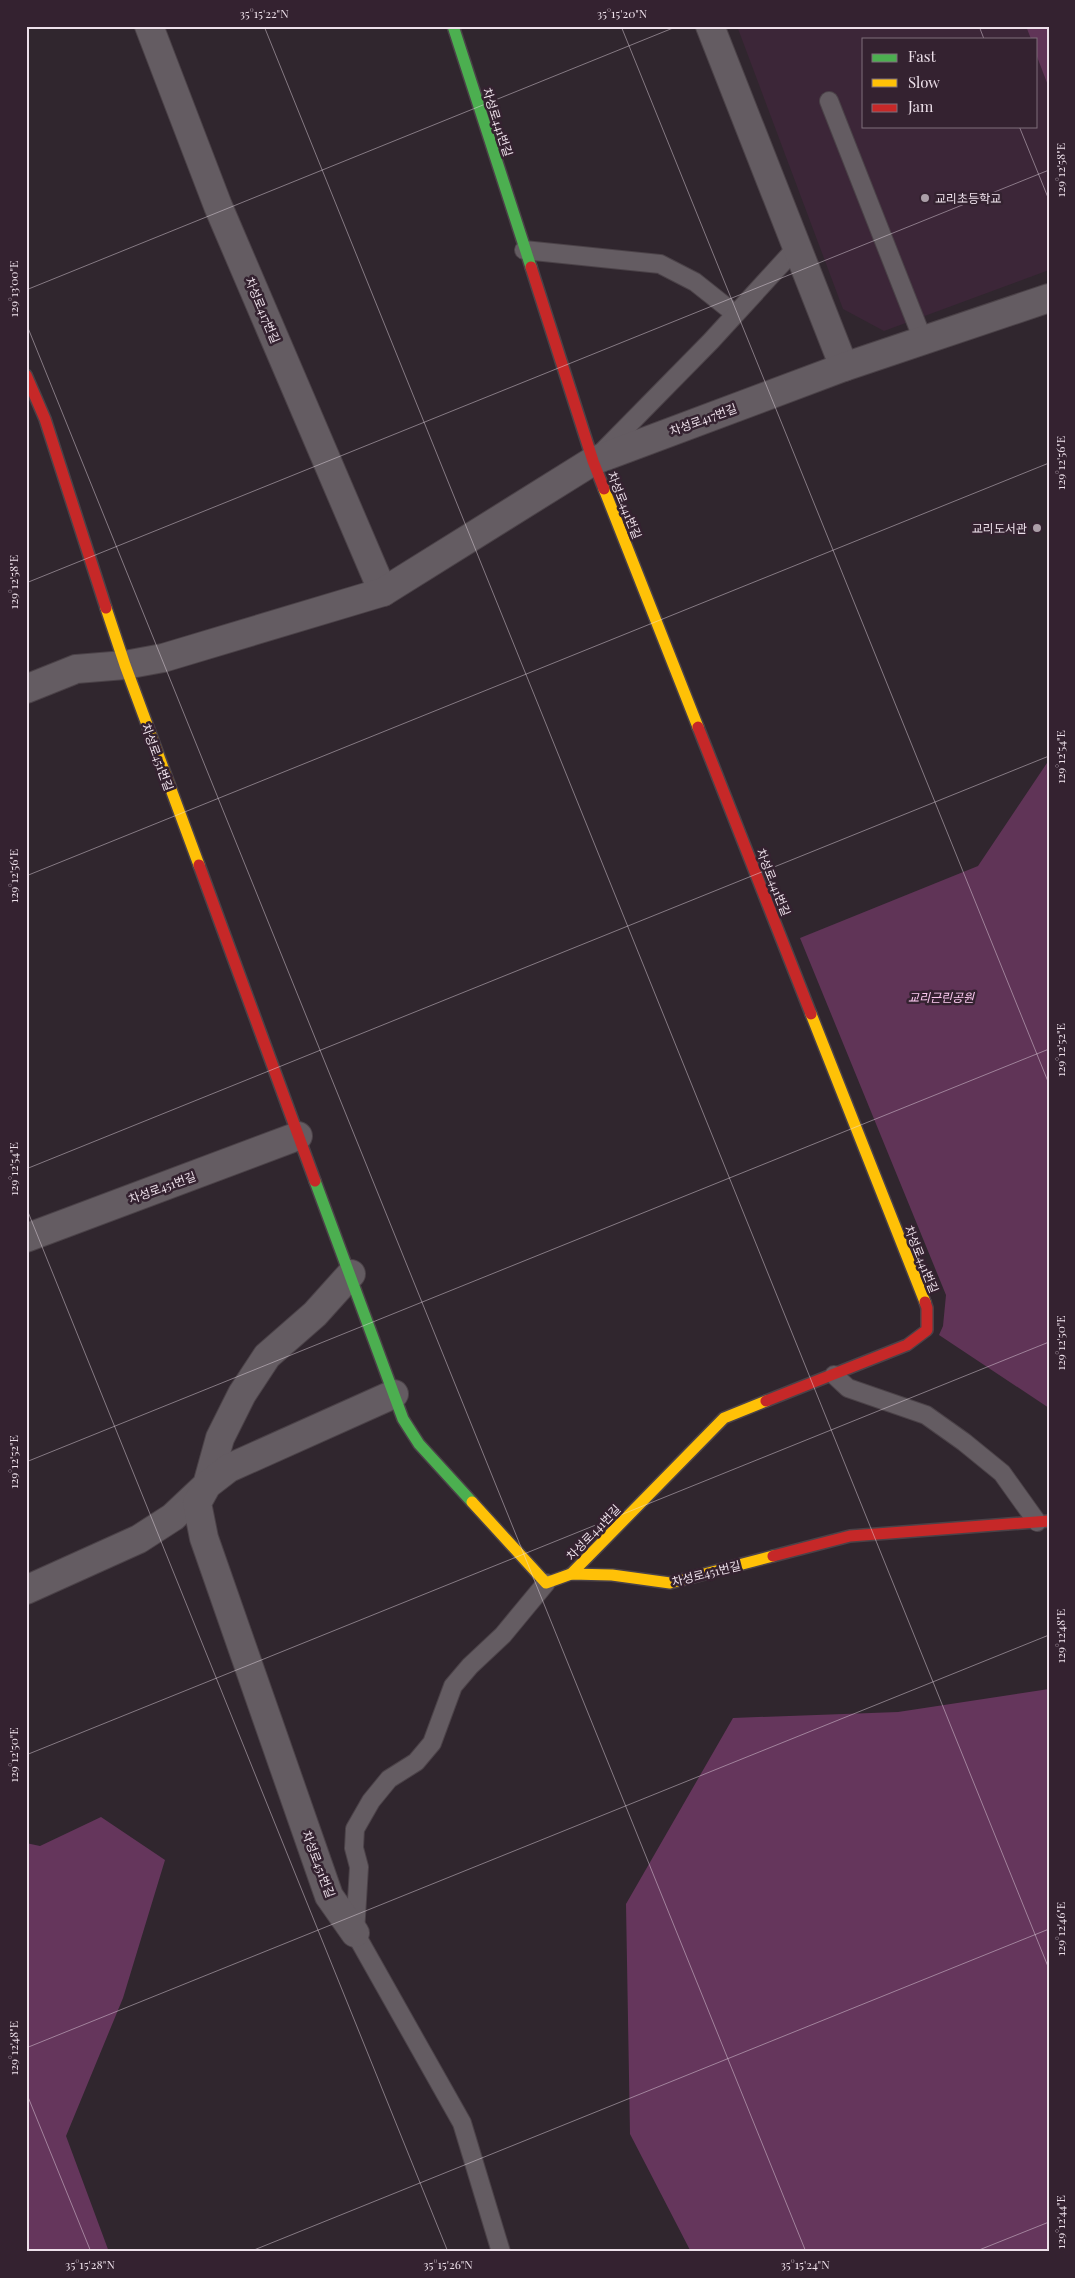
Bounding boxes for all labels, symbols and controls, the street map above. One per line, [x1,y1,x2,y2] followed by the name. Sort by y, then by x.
[239,5,289,21] text: 35°15'22"N
[597,5,648,21] text: 35°15'20"N
[862,38,1038,128] legend
[908,46,937,66] text: Fast
[908,72,940,92] text: Slow
[479,86,517,158] street label: 차성로441번길
[907,96,934,116] text: Jam
[1052,143,1068,197] text: 129°12'58"E
[935,190,1001,206] place label: 교리초등학교
[919,192,931,204] marker: 교리초등학교
[5,261,21,317] text: 129°13'00"E
[242,274,284,346] street label: 차성로417번길
[667,399,739,439] street label: 차성로417번길
[1052,436,1068,490] text: 129°12'56"E
[604,469,646,541] street label: 차성로441번길
[972,520,1027,536] place label: 교리도서관
[1031,522,1043,534] marker: 교리도서관
[5,555,21,609] text: 129°12'58"E
[138,721,178,793] street label: 차성로451번길
[1052,730,1068,784] text: 129°12'54"E
[753,846,795,918] street label: 차성로441번길
[5,849,21,903] text: 129°12'56"E
[908,989,975,1005] park label: 교리근린공원
[1052,1023,1068,1077] text: 129°12'52"E
[5,1142,21,1196] text: 129°12'54"E
[126,1167,198,1207] street label: 차성로451번길
[901,1223,943,1295] street label: 차성로441번길
[1052,1315,1068,1371] text: 129°12'50"E
[5,1435,21,1489] text: 129°12'52"E
[562,1501,624,1563] street label: 차성로441번길
[670,1557,742,1589] street label: 차성로451번길
[1052,1609,1068,1663] text: 129°12'48"E
[5,1727,21,1783] text: 129°12'50"E
[299,1828,339,1900] street label: 차성로451번길
[1052,1902,1068,1956] text: 129°12'46"E
[5,2021,21,2075] text: 129°12'48"E
[1052,2195,1068,2249] text: 129°12'44"E
[65,2256,115,2272] text: 35°15'28"N
[423,2256,473,2272] text: 35°15'26"N
[780,2256,830,2272] text: 35°15'24"N

